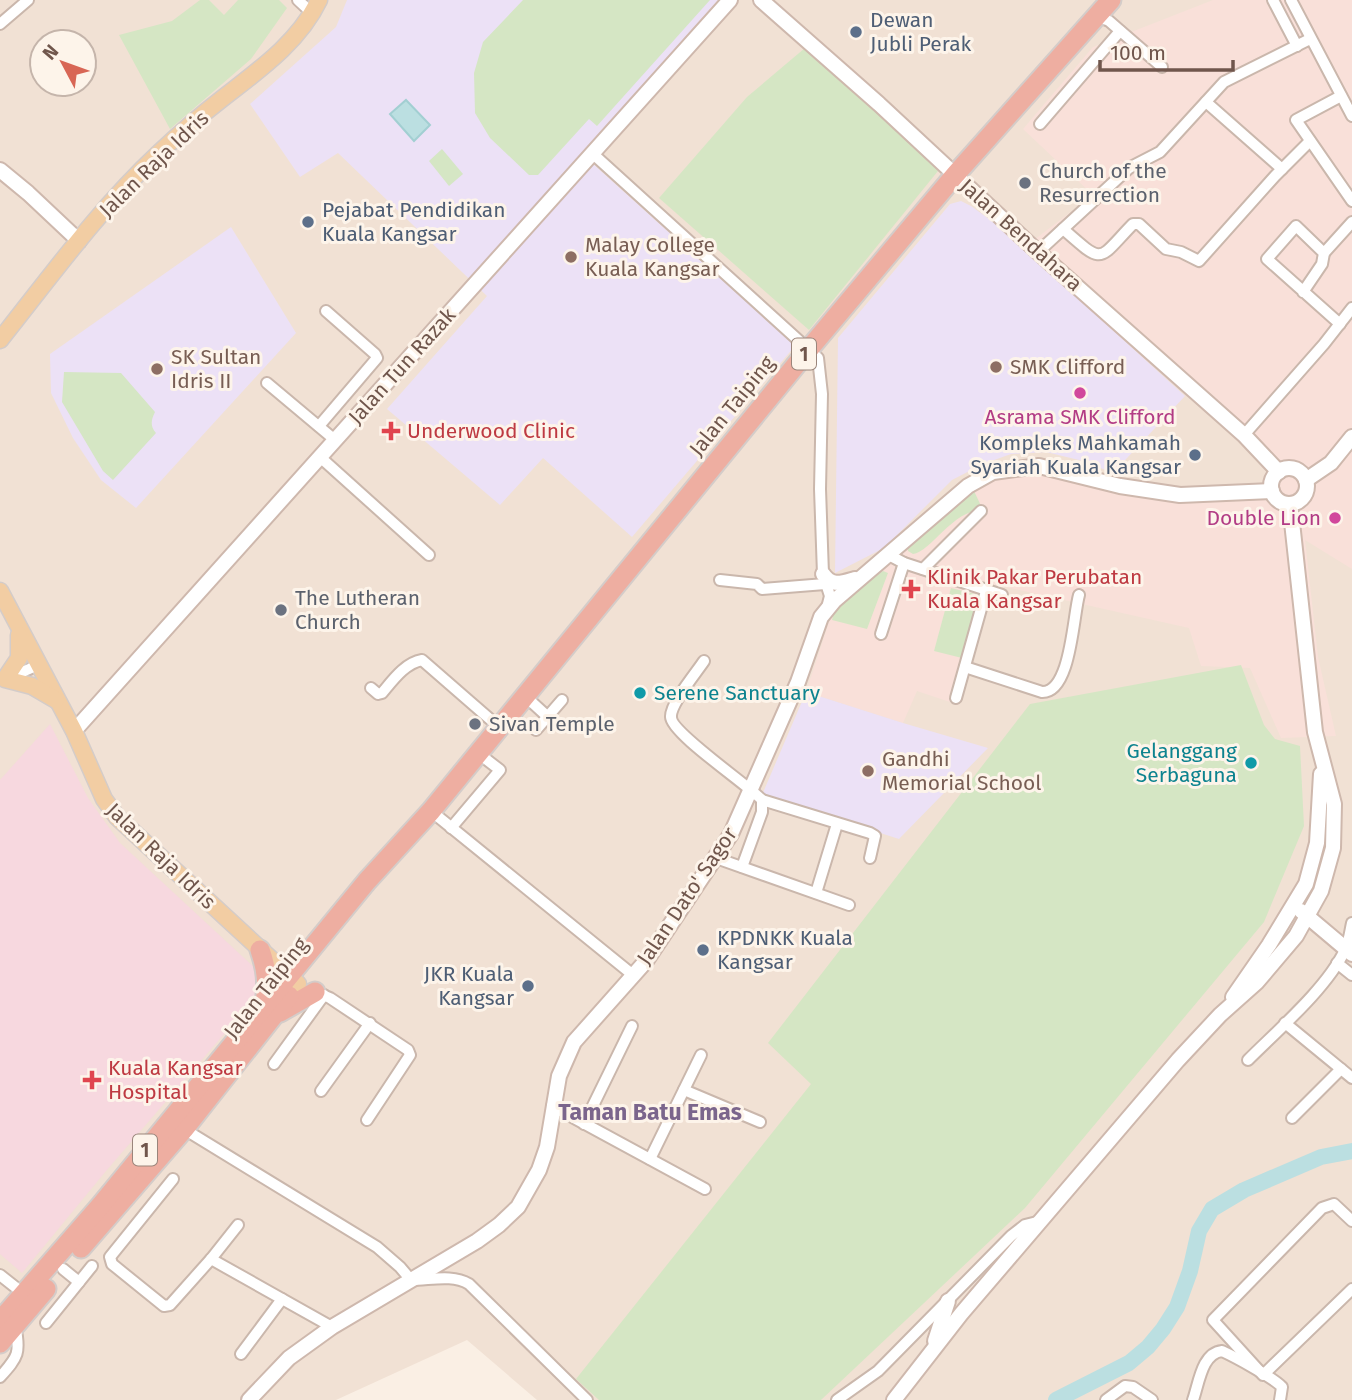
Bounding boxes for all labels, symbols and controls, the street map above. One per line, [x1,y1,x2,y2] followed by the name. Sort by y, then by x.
[870,7,972,57] place label: Dewan Jubli Perak
[848,24,864,40] marker: Dewan Jubli Perak
[28,28,98,98] north arrow
[1100,28,1233,72] scale bar
[38,40,63,64] text: N
[1110,40,1166,66] text: 100 m
[94,105,214,223] street label: Jalan Raja Idris
[1039,158,1167,208] place label: Church of the Resurrection
[954,173,1088,297] street label: Jalan Bendahara
[1017,175,1033,191] marker: Church of the Resurrection
[322,197,506,247] place label: Pejabat Pendidikan Kuala Kangsar
[300,214,316,230] marker: Pejabat Pendidikan Kuala Kangsar
[585,232,720,282] place label: Malay College Kuala Kangsar
[563,249,579,265] marker: Malay College Kuala Kangsar
[343,302,461,430] street label: Jalan Tun Razak
[792,338,816,370] road number: 1
[171,344,261,394] place label: SK Sultan Idris II
[684,350,780,461] street label: Jalan Taiping
[1010,354,1125,380] place label: SMK Clifford
[988,359,1004,375] marker: SMK Clifford
[149,361,165,377] marker: SK Sultan Idris II
[1072,385,1088,401] marker: Asrama SMK Clifford
[985,404,1175,430] place label: Asrama SMK Clifford
[407,418,575,444] place label: Underwood Clinic
[381,421,401,441] marker: Underwood Clinic
[971,430,1181,480] place label: Kompleks Mahkamah Syariah Kuala Kangsar
[1187,447,1203,463] marker: Kompleks Mahkamah Syariah Kuala Kangsar
[1207,505,1321,531] place label: Double Lion
[1327,510,1343,526] marker: Double Lion
[927,564,1142,614] place label: Klinik Pakar Perubatan Kuala Kangsar
[901,579,921,599] marker: Klinik Pakar Perubatan Kuala Kangsar
[295,585,420,635] place label: The Lutheran Church
[273,602,289,618] marker: The Lutheran Church
[654,680,821,706] place label: Serene Sanctuary
[632,685,648,701] marker: Serene Sanctuary
[489,711,615,737] place label: Sivan Temple
[467,716,483,732] marker: Sivan Temple
[1126,738,1237,788] place label: Gelanggang Serbaguna
[882,746,1041,796] place label: Gandhi Memorial School
[1243,755,1259,771] marker: Gelanggang Serbaguna
[860,763,876,779] marker: Gandhi Memorial School
[101,797,221,915] street label: Jalan Raja Idris
[631,822,743,970] street label: Jalan Dato' Sagor
[717,925,853,975] place label: KPDNKK Kuala Kangsar
[218,932,314,1044] street label: Jalan Taiping
[695,942,711,958] marker: KPDNKK Kuala Kangsar
[424,961,514,1011] place label: JKR Kuala Kangsar
[520,978,536,994] marker: JKR Kuala Kangsar
[108,1055,243,1105] place label: Kuala Kangsar Hospital
[82,1070,102,1090] marker: Kuala Kangsar Hospital
[558,1098,742,1126] district label: Taman Batu Emas
[133,1134,157,1166] road number: 1

